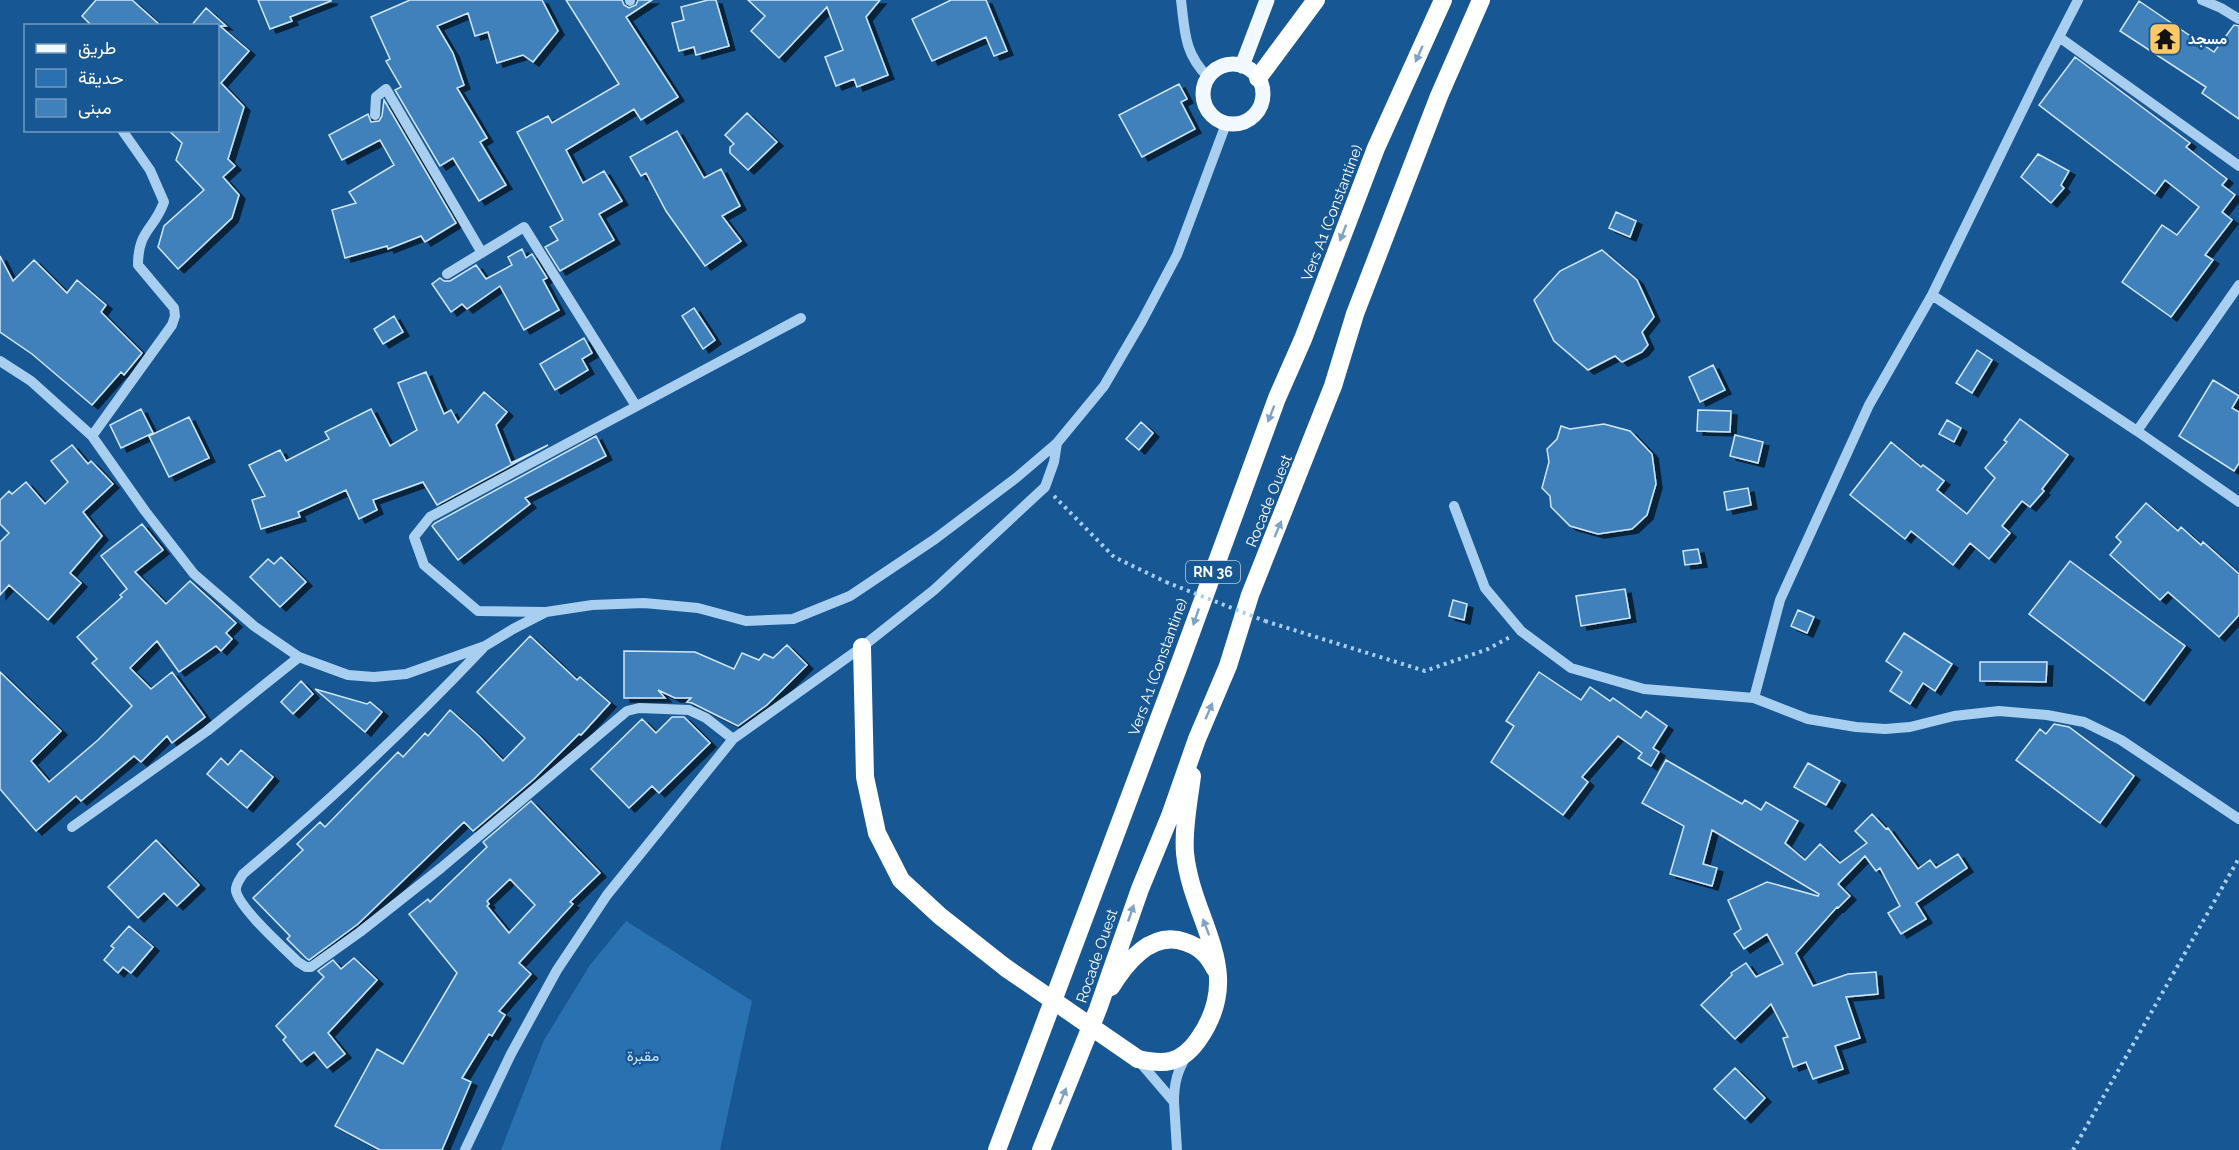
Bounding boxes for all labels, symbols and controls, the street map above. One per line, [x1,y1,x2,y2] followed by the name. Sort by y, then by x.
[2147,21,2183,57] temple icon: مسجد
[24,24,219,132] legend
[2188,30,2227,48] place label: مسجد
[78,37,116,59] text: طريق
[1415,45,1424,62] one-way arrow
[78,67,124,88] text: حديقة
[78,97,112,119] text: مبنى
[1298,142,1366,284] street label: Vers A1 (Constantine)
[1338,224,1348,242] one-way arrow
[1266,405,1275,423] one-way arrow
[1242,452,1296,550] street label: Rocade Ouest
[1273,520,1283,538] one-way arrow
[1186,561,1240,583] road number: RN 36
[1125,596,1191,738] street label: Vers A1 (Constantine)
[1191,608,1201,626] one-way arrow
[1204,702,1214,720] one-way arrow
[1127,904,1137,922] one-way arrow
[1073,907,1121,1005] street label: Rocade Ouest
[1201,918,1210,936] one-way arrow
[627,1047,659,1065] park label: مقبرة
[1058,1086,1068,1104] one-way arrow

